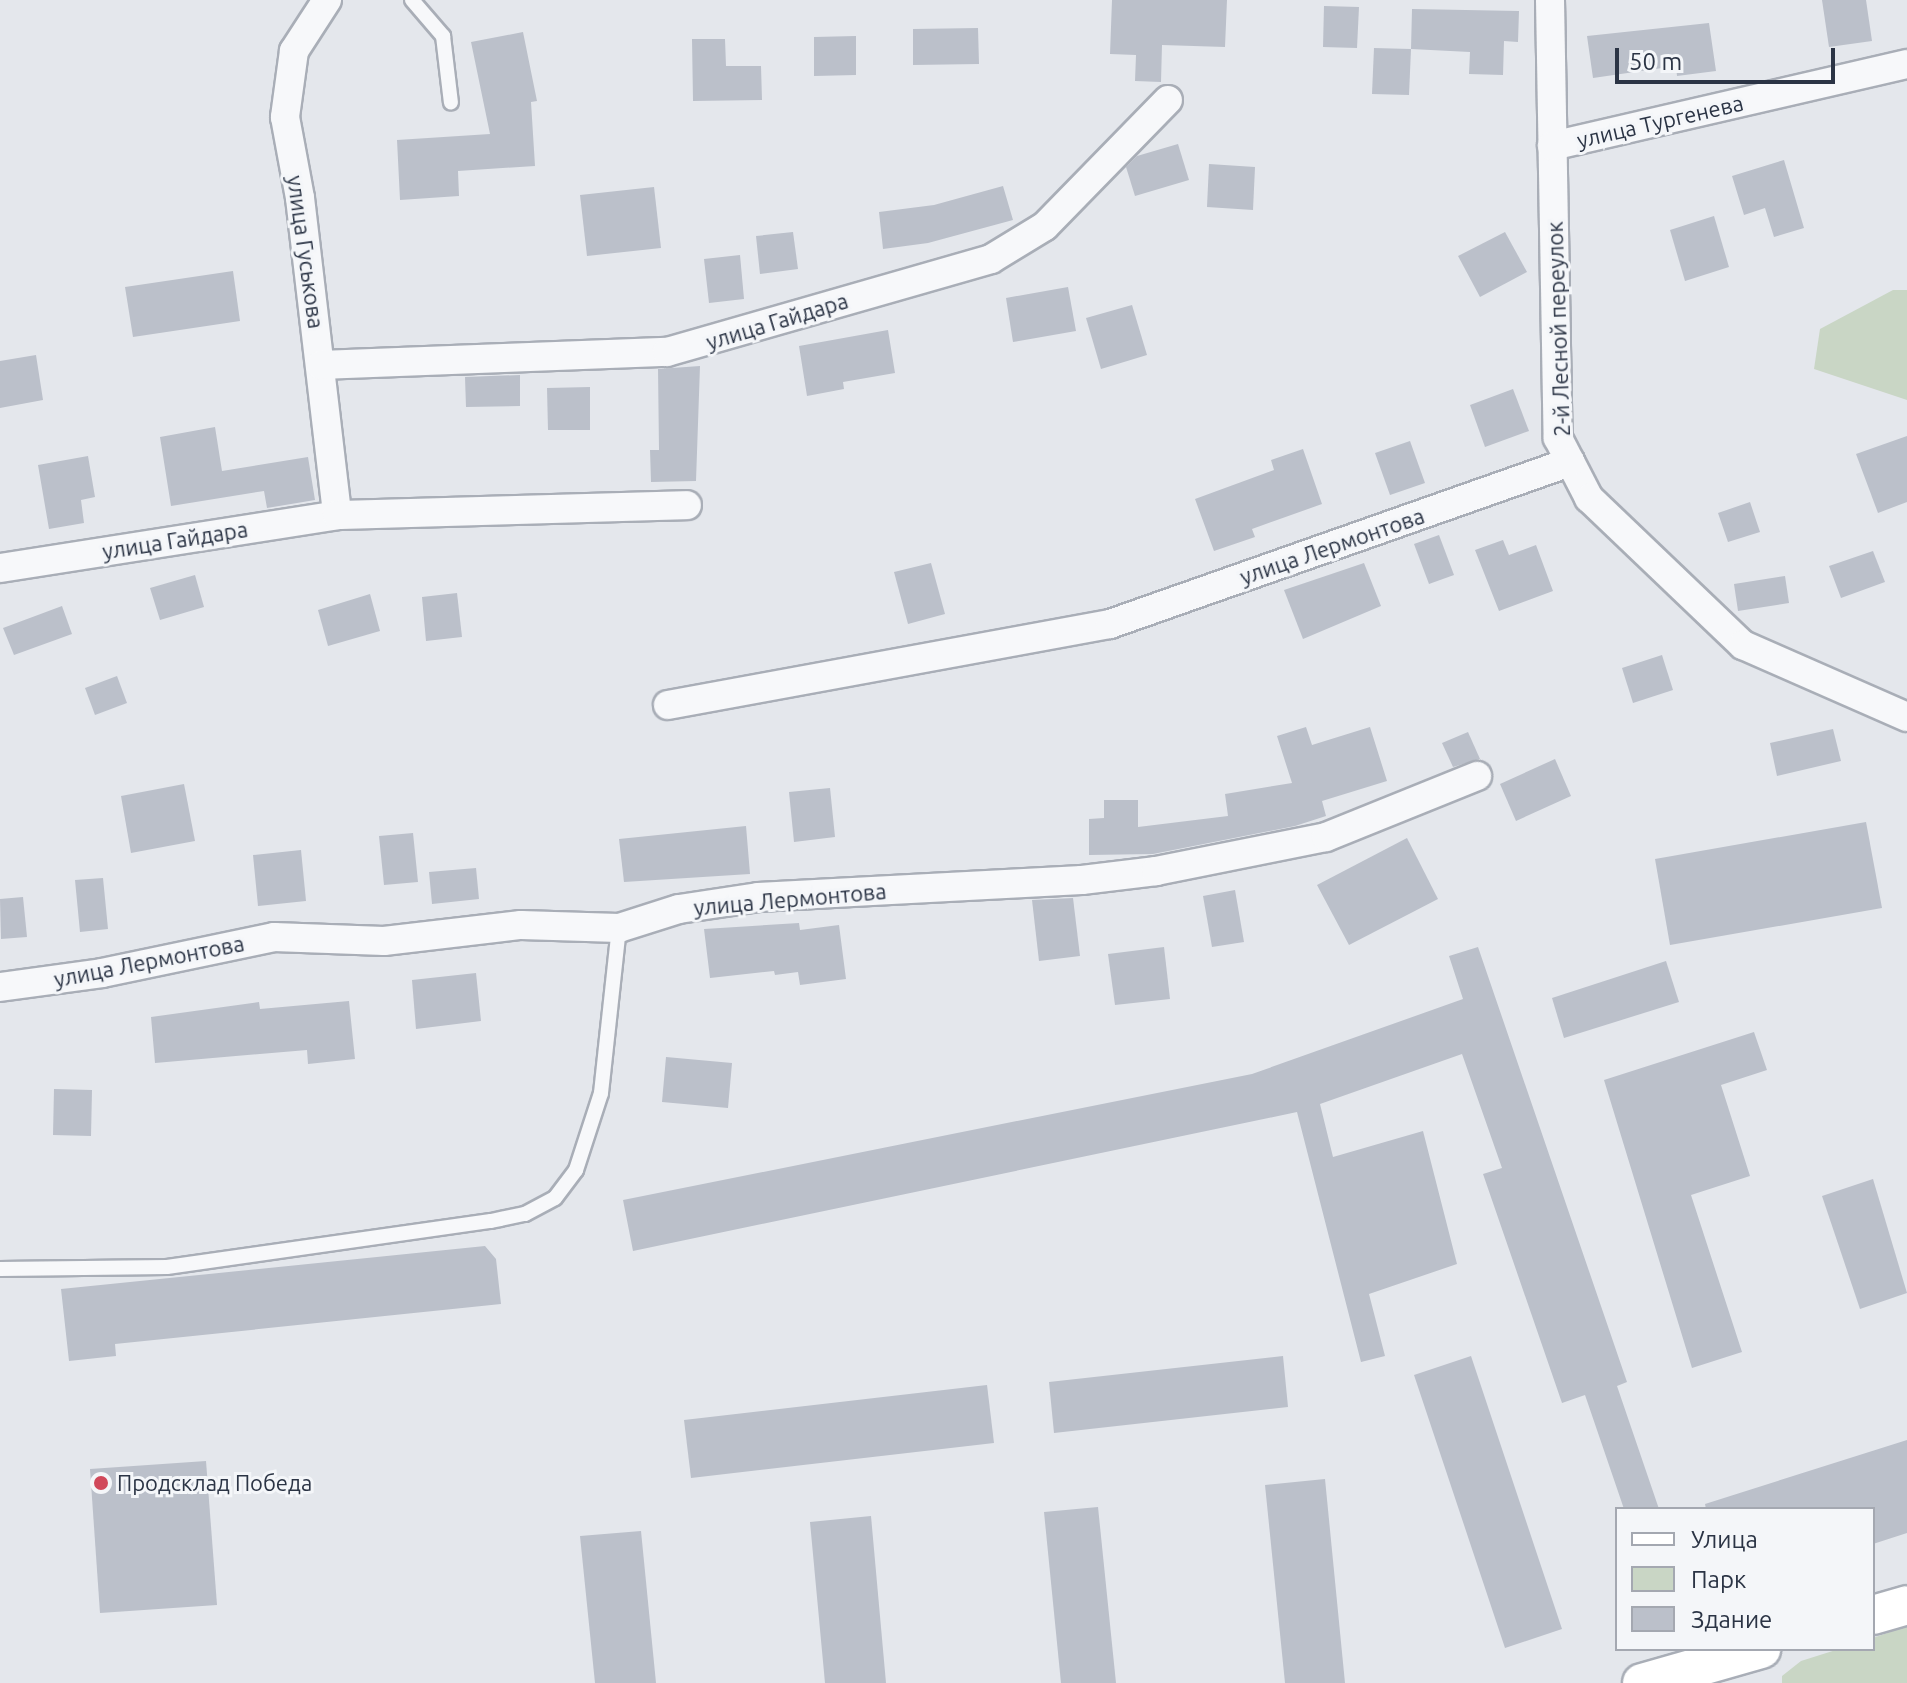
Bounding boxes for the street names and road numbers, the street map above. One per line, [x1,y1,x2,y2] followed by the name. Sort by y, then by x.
[1574,89,1746,153] street label: улица Тургенева
[282,174,330,330] street label: улица Гуськова
[1541,221,1575,437] street label: 2-й Лесной переулок
[703,287,851,355] street label: улица Гайдара
[1236,502,1428,590] street label: улица Лермонтова
[100,515,250,565] street label: улица Гайдара
[693,877,887,921] street label: улица Лермонтова
[52,930,246,992] street label: улица Лермонтова

